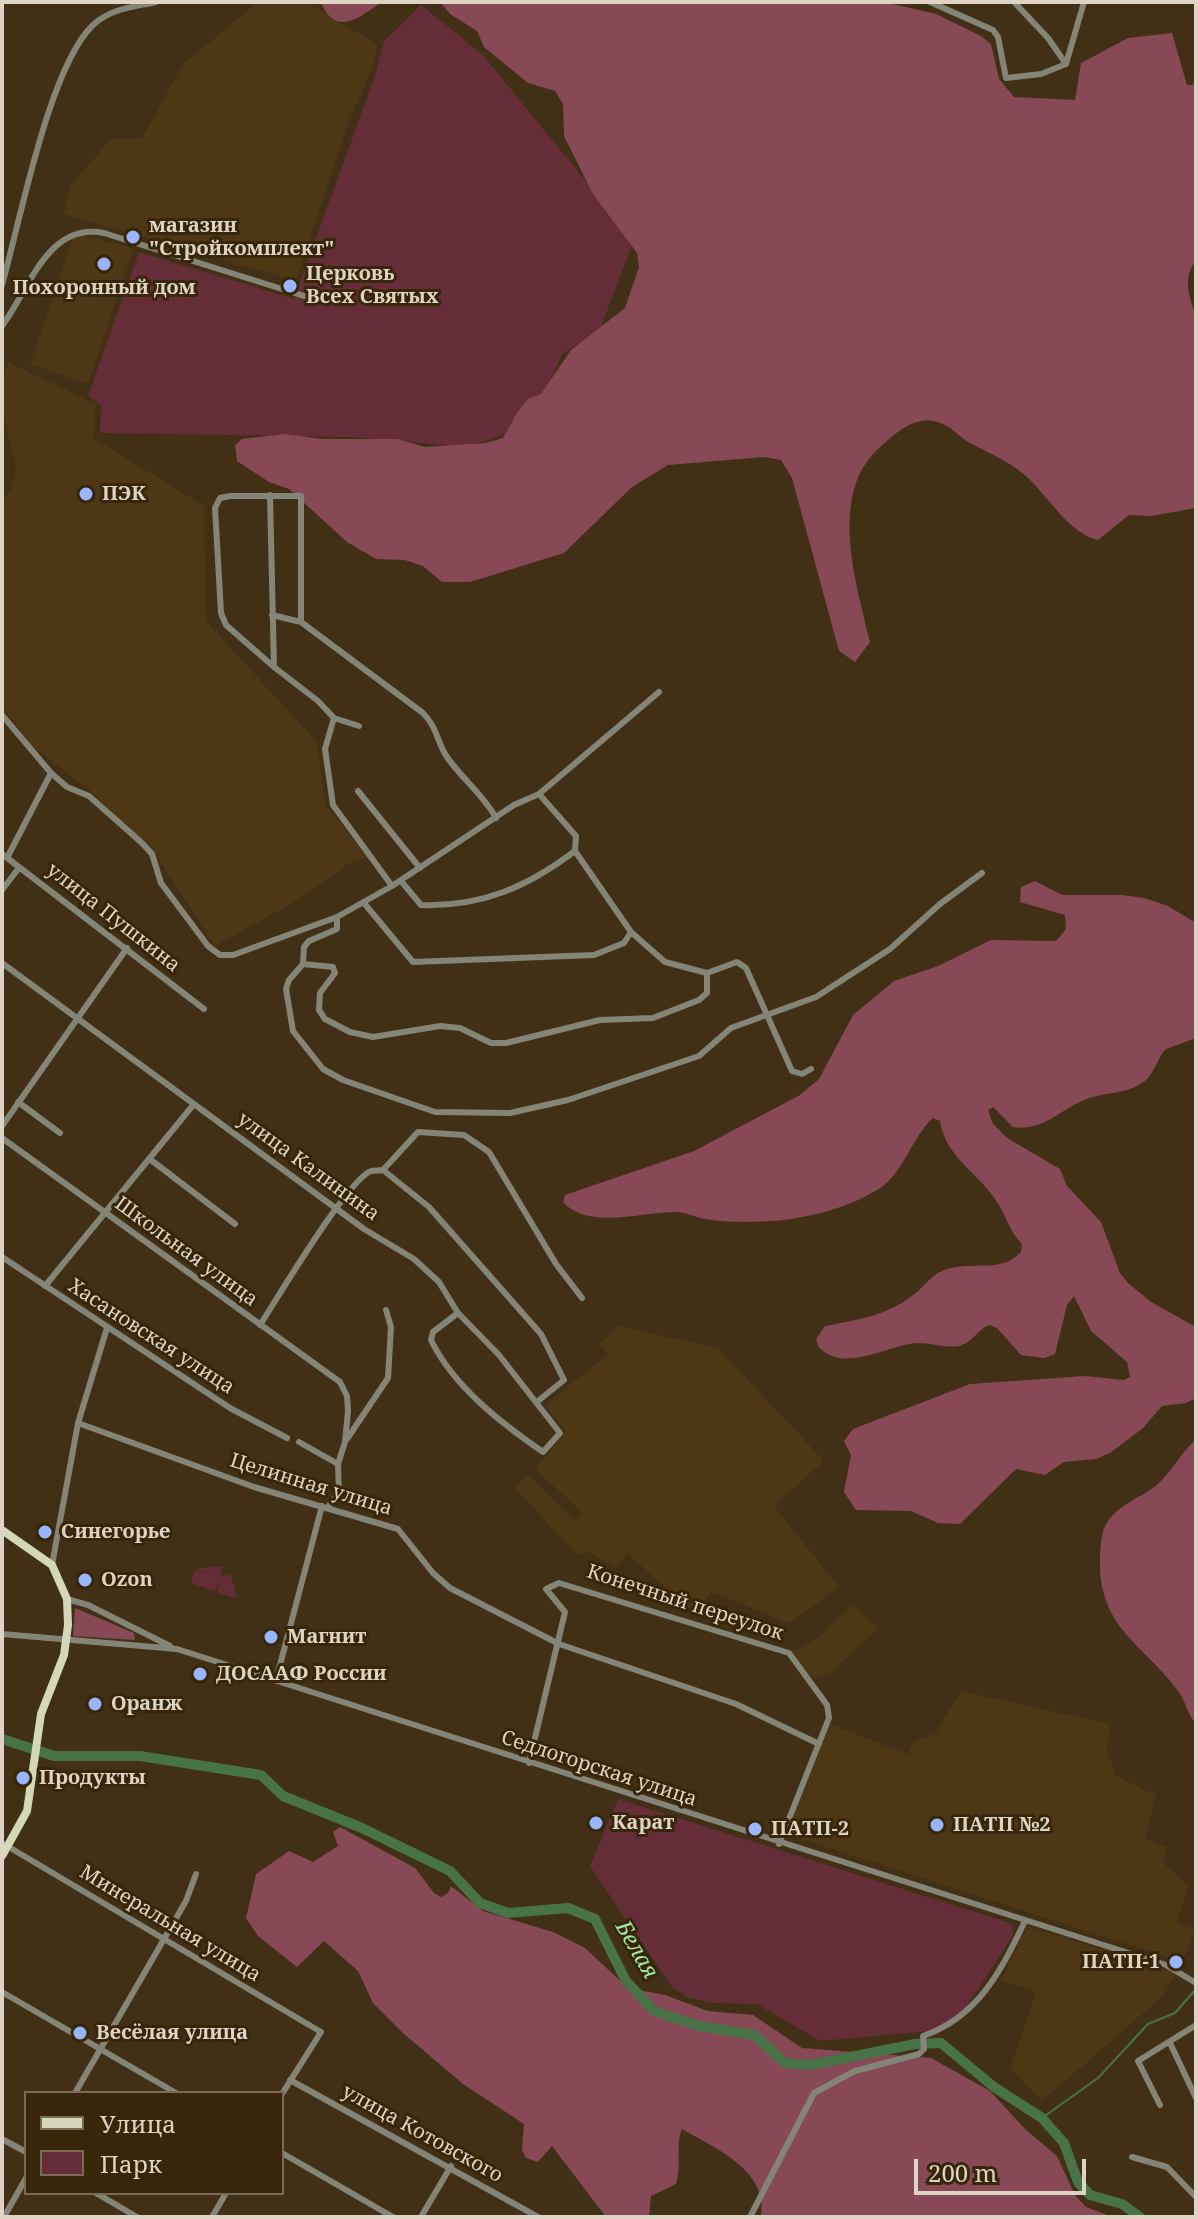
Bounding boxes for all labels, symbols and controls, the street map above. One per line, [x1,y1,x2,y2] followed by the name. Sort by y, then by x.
[149,214,334,261] place label: магазин "Стройкомплект"
[124,228,142,246] marker: магазин "Стройкомплект"
[95,255,113,273] marker: Похоронный дом
[306,262,439,309] place label: Церковь Всех Святых
[12,276,196,300] place label: Похоронный дом
[281,277,299,295] marker: Церковь Всех Святых
[102,482,146,506] place label: ПЭК
[77,485,95,503] marker: ПЭК
[41,858,185,978] street label: улица Пушкина
[232,1107,384,1227] street label: улица Калинина
[110,1192,262,1312] street label: Школьная улица
[63,1274,239,1400] street label: Хасановская улица
[227,1449,395,1521] street label: Целинная улица
[61,1520,170,1544] place label: Синегорье
[36,1523,54,1541] marker: Синегорье
[584,1560,786,1646] street label: Конечный переулок
[101,1568,153,1592] place label: Ozon
[76,1571,94,1589] marker: Ozon
[287,1625,366,1649] place label: Магнит
[262,1628,280,1646] marker: Магнит
[216,1662,387,1686] place label: ДОСААФ России
[191,1665,209,1683] marker: ДОСААФ России
[111,1692,182,1716] place label: Оранж
[86,1695,104,1713] marker: Оранж
[498,1726,700,1812] street label: Седлогорская улица
[39,1766,146,1790] place label: Продукты
[14,1769,32,1787] marker: Продукты
[612,1811,674,1835] place label: Карат
[953,1813,1051,1837] place label: ПАТП №2
[587,1814,605,1832] marker: Карат
[928,1816,946,1834] marker: ПАТП №2
[771,1817,849,1841] place label: ПАТП-2
[746,1820,764,1838] marker: ПАТП-2
[75,1860,265,1988] street label: Минеральная улица
[609,1916,663,1984] water label: Белая
[1082,1950,1160,1974] place label: ПАТП-1
[1167,1953,1185,1971] marker: ПАТП-1
[96,2021,248,2045] place label: Весёлая улица
[71,2024,89,2042] marker: Весёлая улица
[337,2080,507,2188] street label: улица Котовского
[24,2091,284,2195] legend
[100,2107,176,2140] text: Улица
[918,2143,1090,2193] scale bar
[100,2147,162,2180] text: Парк
[928,2156,997,2189] text: 200 m

